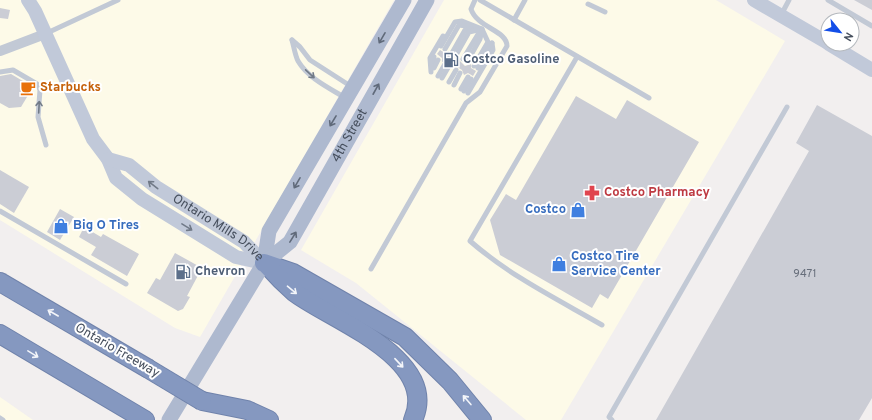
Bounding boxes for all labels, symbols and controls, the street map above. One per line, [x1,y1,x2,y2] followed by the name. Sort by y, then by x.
[820,12,860,52] north arrow
[840,30,856,43] text: N
[377,32,385,44] one-way arrow
[442,51,460,69] fuel station icon: Costco Gasoline
[463,52,560,68] place label: Costco Gasoline
[305,69,315,79] one-way arrow
[19,79,37,97] cafe icon: Starbucks
[40,80,101,96] place label: Starbucks
[373,83,381,95] one-way arrow
[35,101,42,114] one-way arrow
[329,106,372,165] street label: 4th Street
[329,115,337,127] one-way arrow
[292,177,300,189] one-way arrow
[147,180,158,189] one-way arrow
[583,184,601,202] pharmacy icon: Costco Pharmacy
[604,185,711,201] place label: Costco Pharmacy
[169,191,267,265] street label: Ontario Mills Drive
[569,201,587,219] shop icon: Costco
[525,202,566,218] place label: Costco
[52,217,70,235] shop icon: Big O Tires
[73,218,139,234] place label: Big O Tires
[181,223,192,231] one-way arrow
[289,232,297,243] one-way arrow
[571,249,661,280] place label: Costco Tire Service Center
[550,255,568,273] shop icon: Costco Tire Service Center
[174,263,192,281] fuel station icon: Chevron
[195,264,245,280] place label: Chevron
[793,267,817,281] house number: 9471
[287,285,298,294] one-way arrow
[47,309,59,317] one-way arrow
[72,320,162,382] street label: Ontario Freeway
[27,350,39,358] one-way arrow
[394,358,404,368] one-way arrow
[462,395,472,405] one-way arrow

